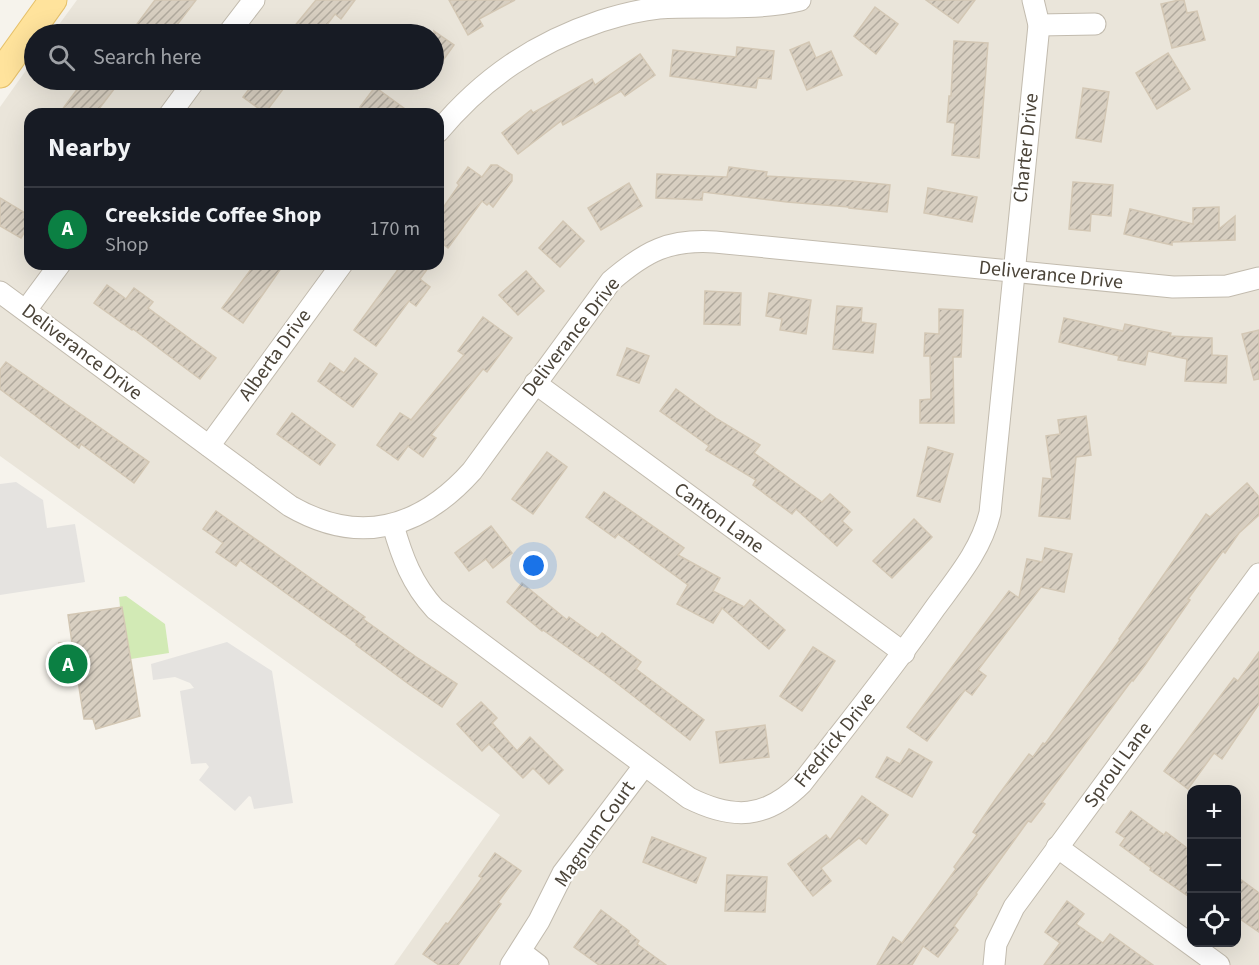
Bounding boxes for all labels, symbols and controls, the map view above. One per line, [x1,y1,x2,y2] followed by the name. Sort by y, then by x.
[24,24,444,90] search box
[45,41,78,74] icon: search
[93,41,201,73] text: Search here
[1006,92,1046,204] street label: Charter Drive
[48,129,131,166] text: Nearby
[105,199,321,231] text: Creekside Coffee Shop
[62,215,73,243] text: A
[370,215,420,243] text: 170 m
[105,231,149,259] text: Shop
[977,254,1125,297] street label: Deliverance Drive
[515,271,627,403] street label: Deliverance Drive
[16,297,148,407] street label: Deliverance Drive
[232,303,318,407] street label: Alberta Drive
[668,476,770,560] street label: Canton Lane
[519,551,548,580] your location
[48,642,88,686] pin: A
[788,686,882,794] street label: Fredrick Drive
[1077,716,1159,814] street label: Sproul Lane
[548,775,642,893] street label: Magnum Court
[1187,785,1241,947] map controls
[1187,785,1241,839] button: +
[1187,839,1241,893] button: −
[1187,893,1241,947] button: locate

